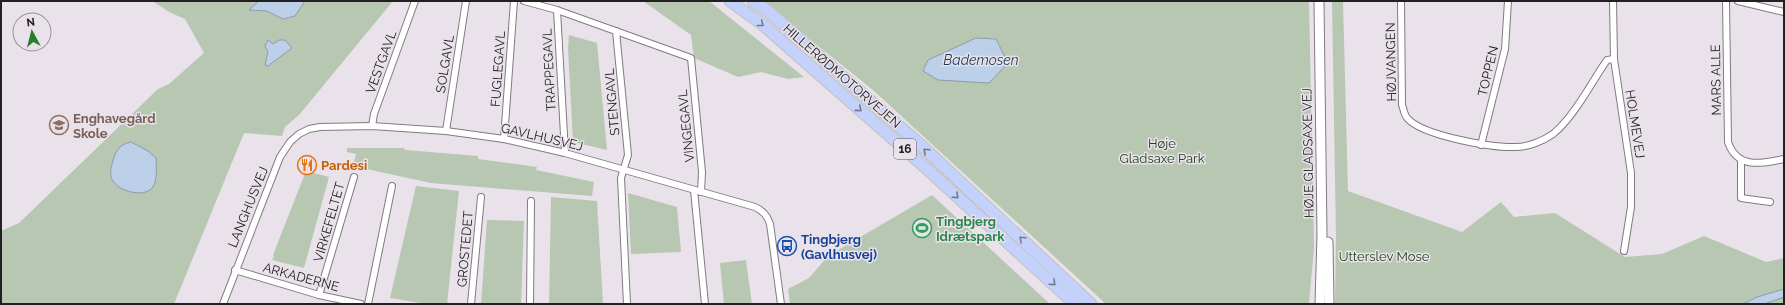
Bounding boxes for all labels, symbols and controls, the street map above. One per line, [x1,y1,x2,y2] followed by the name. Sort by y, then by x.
[12,12,52,52] north arrow
[26,16,36,30] text: N
[757,19,764,26] one-way arrow
[780,21,904,131] street label: HILLERØDMOTORVEJEN
[1383,22,1399,102] street label: HØJVANGEN
[363,28,399,96] street label: VESTGAVL
[539,28,559,112] street label: TRAPPEGAVL
[488,30,508,107] street label: FUGLEGAVL
[433,33,457,94] street label: SOLGAVL
[1475,44,1501,98] street label: TOPPEN
[1708,44,1724,116] street label: MARS ALLE
[943,52,1019,68] water label: Bademosen
[602,67,622,136] street label: STENGAVL
[1299,88,1317,218] street label: HØJE GLADSAXE VEJ
[675,89,697,163] street label: VINGEGAVL
[1622,89,1648,159] street label: HOLMEVEJ
[855,105,862,112] one-way arrow
[73,111,156,141] place label: Enghavegård Skole
[48,114,70,136] school or university icon: Enghavegård Skole
[499,120,585,154] street label: GAVLHUSVEJ
[1119,136,1205,166] park label: Høje Gladsaxe Park
[894,139,916,159] road number: 16
[924,149,931,156] one-way arrow
[296,154,318,176] restaurant icon: Pardesi
[321,158,367,173] place label: Pardesi
[225,164,271,250] street label: LANGHUSVEJ
[310,180,348,264] street label: VIRKEFELTET
[952,191,959,198] one-way arrow
[454,210,476,288] street label: GROSTEDET
[936,214,1005,244] place label: Tingbjerg Idrætspark
[911,217,933,239] sports icon: Tingbjerg Idrætspark
[801,232,877,262] place label: Tingbjerg (Gavlhusvej)
[776,235,798,257] bus stop icon: Tingbjerg (Gavlhusvej)
[1019,237,1027,244] one-way arrow
[1339,249,1430,264] park label: Utterslev Mose
[261,260,341,294] street label: ARKADERNE
[1048,278,1055,285] one-way arrow

